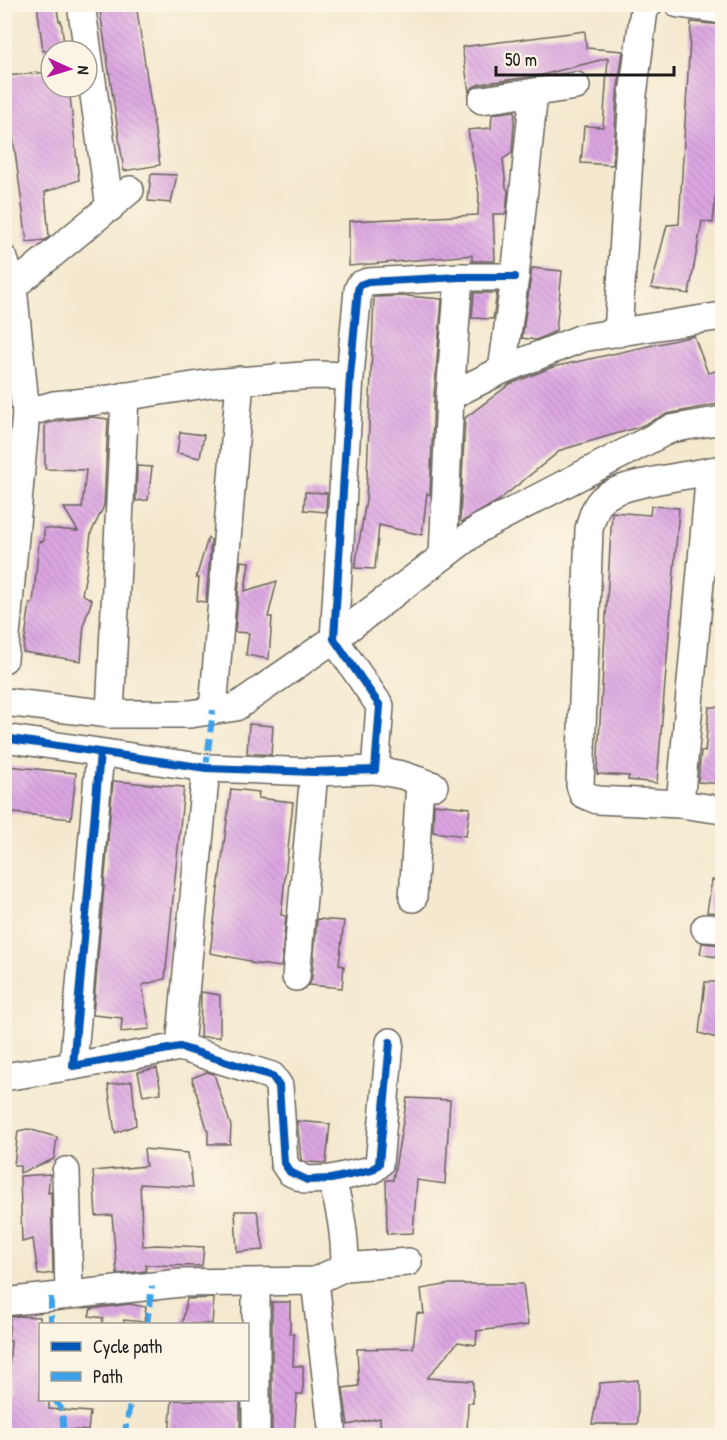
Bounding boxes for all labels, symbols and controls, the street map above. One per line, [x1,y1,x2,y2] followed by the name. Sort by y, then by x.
[39,39,99,99] north arrow
[496,39,674,77] scale bar
[505,47,537,72] text: 50 m
[73,65,95,76] text: N
[39,1323,249,1401] legend
[93,1334,163,1359] text: Cycle path
[93,1364,123,1389] text: Path

